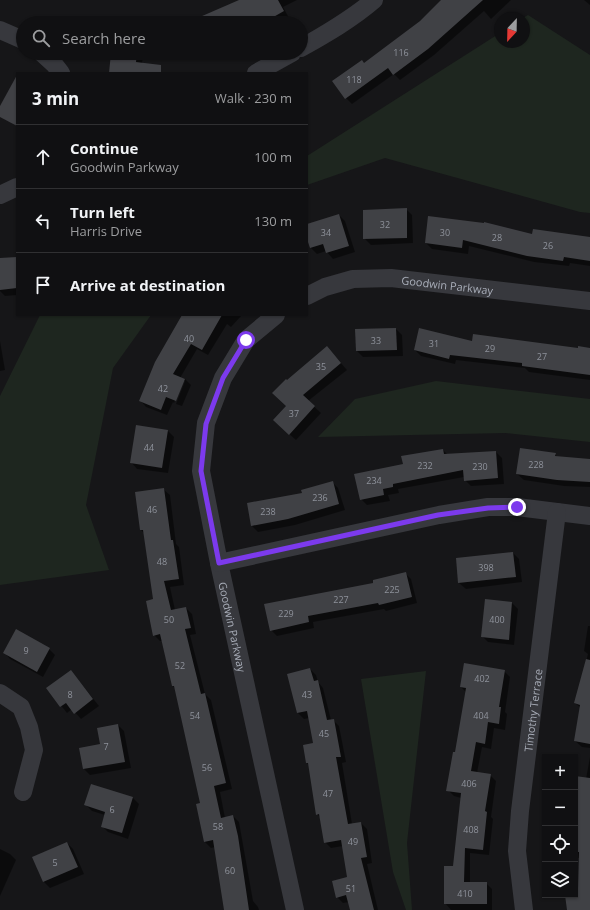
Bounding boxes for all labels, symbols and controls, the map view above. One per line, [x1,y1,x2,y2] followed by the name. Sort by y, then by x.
[494,12,530,48] north arrow
[16,16,308,60] search box
[30,27,52,49] icon: search
[62,28,146,48] text: Search here
[393,46,409,59] house number: 116
[346,73,362,86] house number: 118
[32,87,79,110] text: 3 min
[215,89,292,107] text: Walk · 230 m
[70,138,138,158] text: Continue
[32,146,54,168] icon: ahead
[254,148,292,166] text: 100 m
[70,158,179,176] text: Goodwin Parkway
[70,202,135,222] text: Turn left
[32,210,54,232] icon: left
[254,212,292,230] text: 130 m
[380,218,390,231] house number: 32
[70,222,142,240] text: Harris Drive
[321,226,331,239] house number: 34
[440,226,450,239] house number: 30
[492,231,502,244] house number: 28
[543,239,553,252] house number: 26
[401,272,494,297] street label: Goodwin Parkway
[32,274,54,296] icon: arrive
[70,275,225,295] text: Arrive at destination
[237,331,255,349] route start
[184,332,194,345] house number: 40
[371,334,381,347] house number: 33
[429,337,439,350] house number: 31
[485,342,495,355] house number: 29
[537,350,547,363] house number: 27
[316,360,326,373] house number: 35
[158,382,168,395] house number: 42
[289,407,299,420] house number: 37
[144,441,154,454] house number: 44
[528,458,544,471] house number: 228
[417,459,433,472] house number: 232
[472,460,488,473] house number: 230
[366,474,382,487] house number: 234
[312,491,328,504] house number: 236
[508,498,526,516] route end
[147,503,157,516] house number: 46
[260,505,276,518] house number: 238
[157,555,167,568] house number: 48
[478,561,494,574] house number: 398
[216,580,250,674] street label: Goodwin Parkway
[384,583,400,596] house number: 225
[333,593,349,606] house number: 227
[278,607,294,620] house number: 229
[164,613,174,626] house number: 50
[489,613,505,626] house number: 400
[23,644,29,657] house number: 9
[175,659,185,672] house number: 52
[520,668,545,753] street label: Timothy Terrace
[474,672,490,685] house number: 402
[67,688,73,701] house number: 8
[302,688,312,701] house number: 43
[190,709,200,722] house number: 54
[473,709,489,722] house number: 404
[319,727,329,740] house number: 45
[103,740,109,753] house number: 7
[542,754,578,898] map controls
[542,754,578,790] button: +
[202,761,212,774] house number: 56
[461,777,477,790] house number: 406
[323,787,333,800] house number: 47
[542,790,578,826] button: −
[109,803,115,816] house number: 6
[213,820,223,833] house number: 58
[463,823,479,836] house number: 408
[542,826,578,862] button: locate
[348,835,358,848] house number: 49
[52,856,58,869] house number: 5
[542,862,578,898] button: layers
[225,864,235,877] house number: 60
[346,882,356,895] house number: 51
[457,887,473,900] house number: 410

